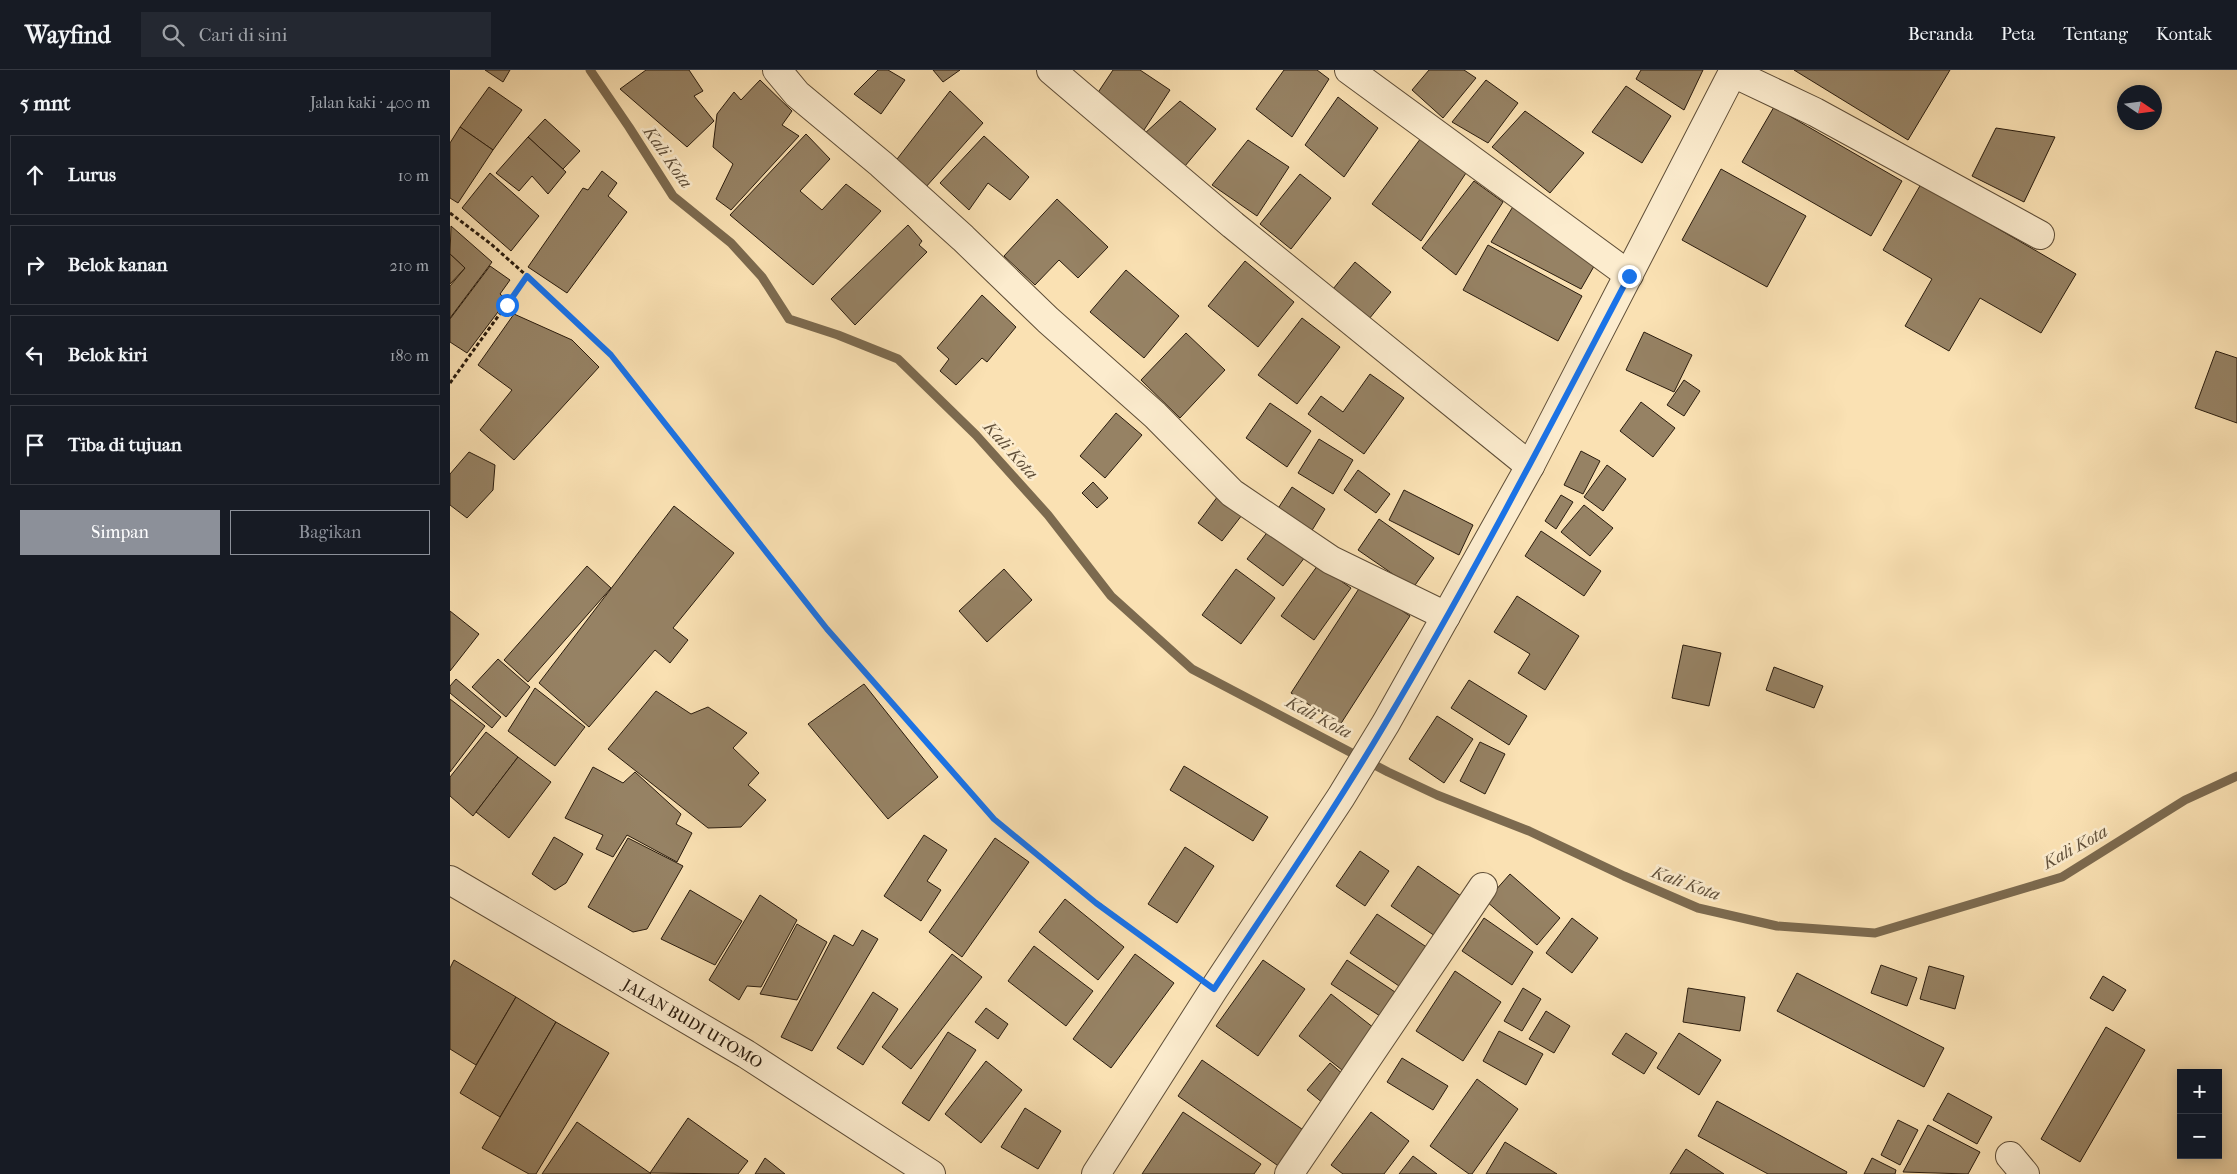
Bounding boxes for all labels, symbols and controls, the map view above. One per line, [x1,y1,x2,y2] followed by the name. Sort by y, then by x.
[141,12,491,57] search box
[25,21,111,49] text: Wayfind
[159,21,187,49] icon: search
[199,24,287,46] text: Cari di sini
[1908,24,1973,45] text: Beranda
[2001,24,2035,45] text: Peta
[2063,24,2128,45] text: Tentang
[2156,24,2212,45] text: Kontak
[2117,85,2162,130] north arrow
[20,91,71,115] text: 5 mnt
[310,93,430,112] text: Jalan kaki · 400 m
[637,121,697,192] water label: Kali Kota
[21,161,49,189] icon: ahead
[68,164,116,186] text: Lurus
[398,166,429,185] text: 10 m
[21,251,49,279] icon: right
[68,254,168,276] text: Belok kanan
[390,256,429,275] text: 210 m
[1618,265,1641,288] route end
[496,294,519,317] route start
[21,341,49,369] icon: left
[68,344,147,366] text: Belok kiri
[390,346,429,365] text: 180 m
[978,415,1042,484] water label: Kali Kota
[21,431,49,459] icon: arrive
[68,434,182,456] text: Tiba di tujuan
[20,510,220,555] button: Simpan
[230,510,430,555] button: Bagikan
[1281,691,1355,743] water label: Kali Kota
[2037,821,2111,875] water label: Kali Kota
[1647,861,1723,905] water label: Kali Kota
[618,974,766,1072] street label: JALAN BUDI UTOMO
[2177,1069,2222,1159] map controls
[2177,1069,2222,1114] button: +
[2177,1114,2222,1159] button: −

